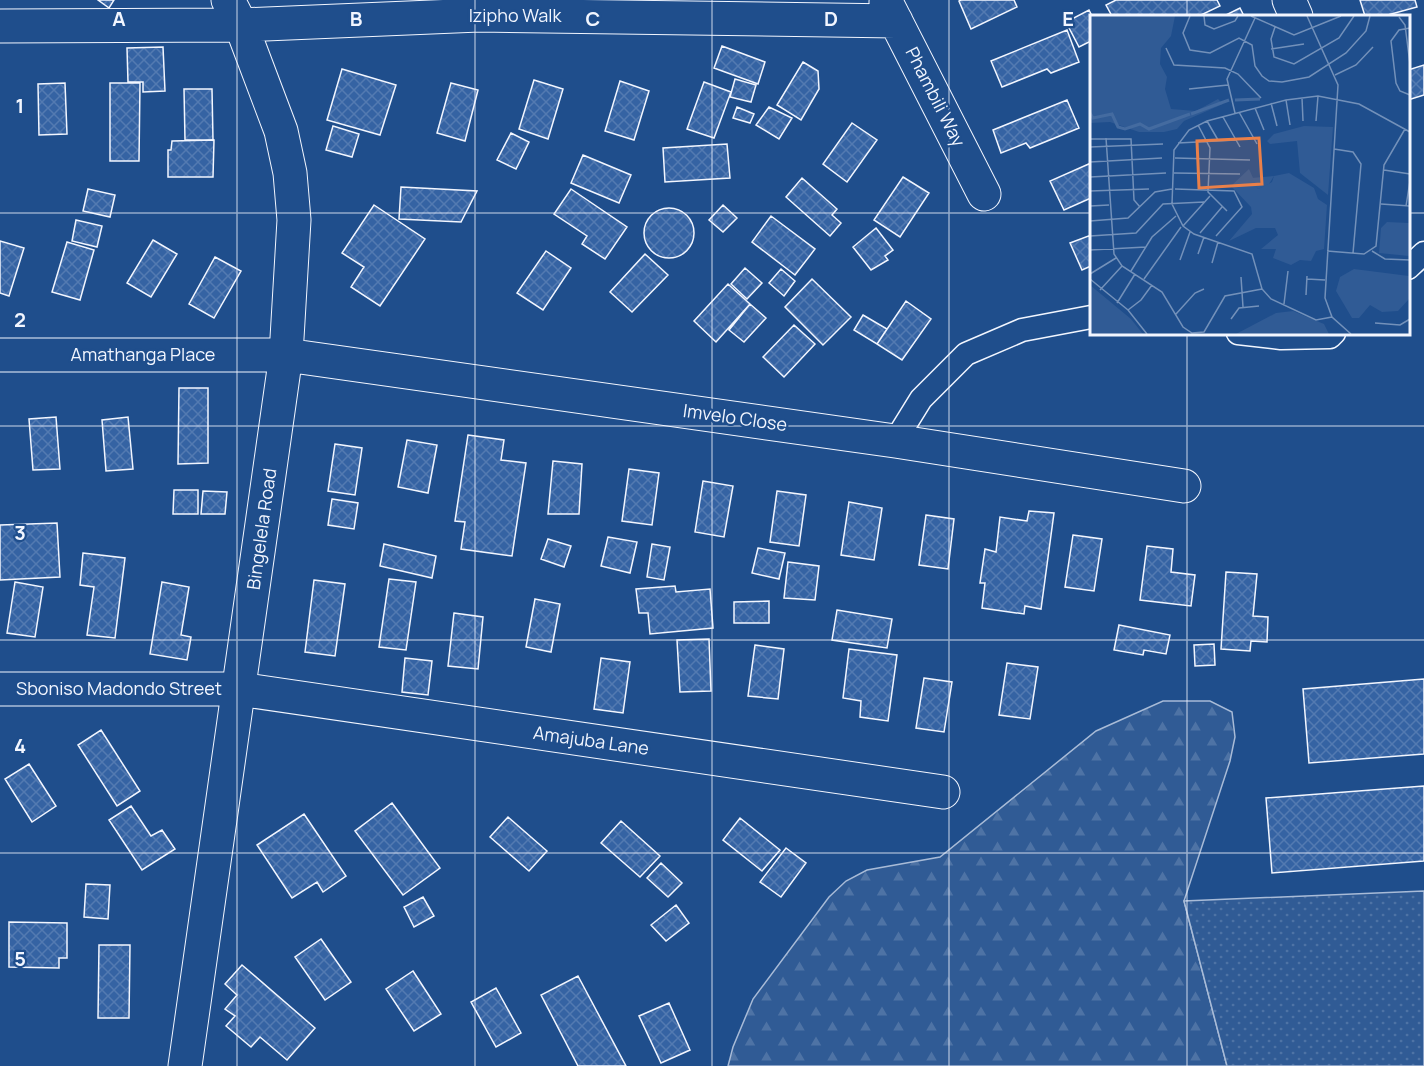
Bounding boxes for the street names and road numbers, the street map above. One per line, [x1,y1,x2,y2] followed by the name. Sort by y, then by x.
[469,3,562,27] street label: Izipho Walk
[901,43,971,151] street label: Phambili Way
[71,342,215,366] street label: Amathanga Place
[682,398,789,436] street label: Imvelo Close
[241,467,281,591] street label: Bingelela Road
[16,676,222,700] street label: Sboniso Madondo Street
[532,720,650,760] street label: Amajuba Lane

